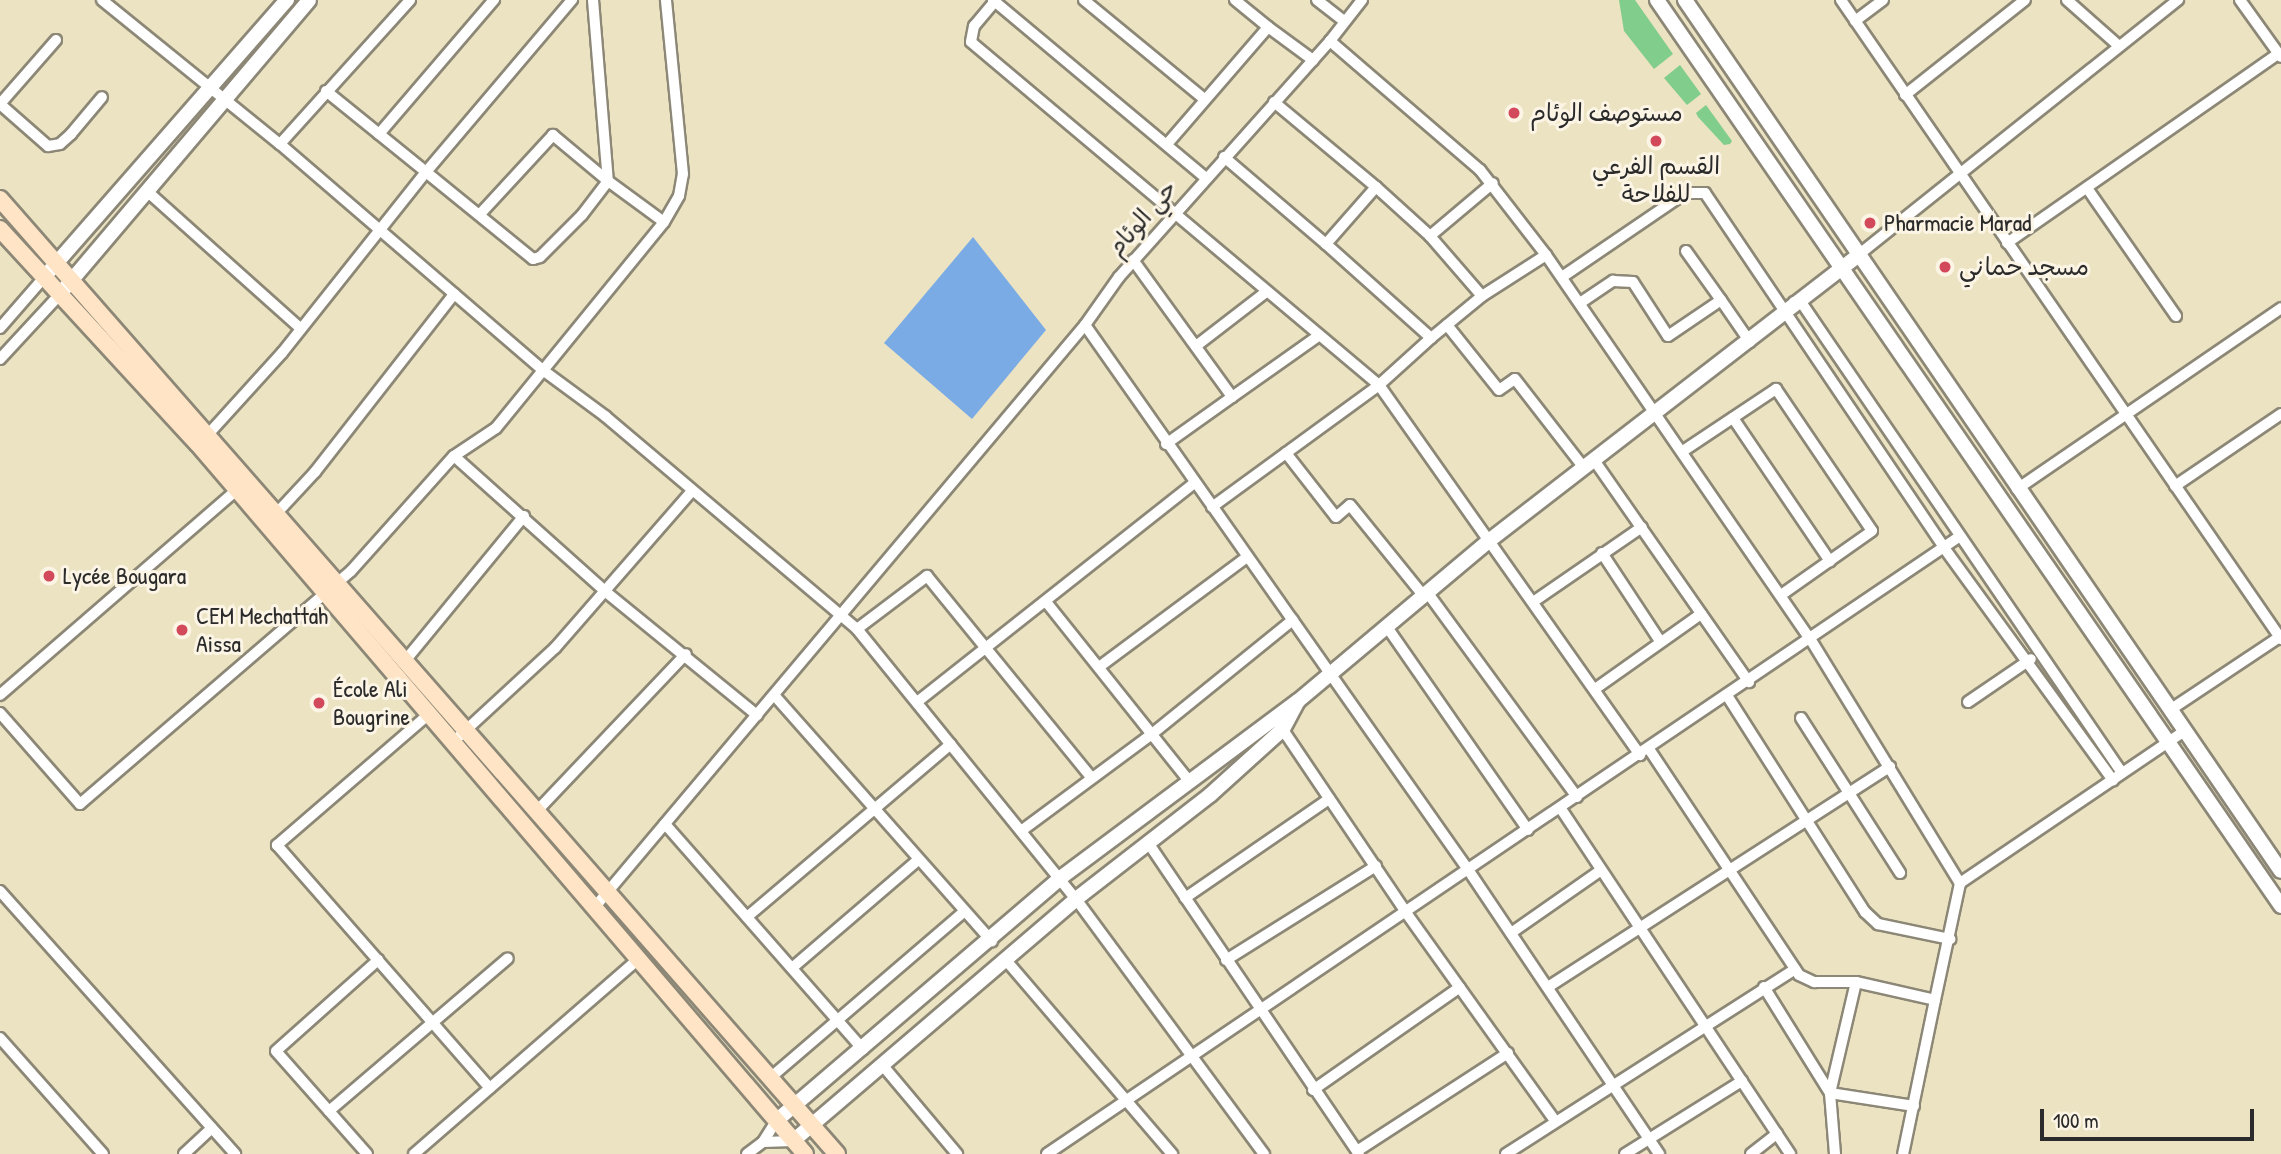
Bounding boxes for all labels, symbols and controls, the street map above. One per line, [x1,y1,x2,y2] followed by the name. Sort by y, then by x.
[1530,99,1683,127] place label: مستوصف الوئام
[1504,103,1524,123] marker: مستوصف الوئام
[1648,133,1664,149] marker: القسم الفرعي للفلاحة
[1592,152,1720,208] place label: القسم الفرعي للفلاحة
[1101,174,1183,262] street label: حي الوئام
[1884,209,2031,237] place label: Pharmacie Marad
[1862,215,1878,231] marker: Pharmacie Marad
[1959,253,2089,281] place label: مسجد حماني
[1937,259,1953,275] marker: مسجد حماني
[63,562,186,590] place label: Lycée Bougara
[41,568,57,584] marker: Lycée Bougara
[196,602,328,658] place label: CEM Mechattah Aissa
[174,622,190,638] marker: CEM Mechattah Aissa
[333,675,410,731] place label: École Ali Bougrine
[311,695,327,711] marker: École Ali Bougrine
[2043,1094,2256,1138] scale bar
[2053,1106,2099,1135] text: 100 m

